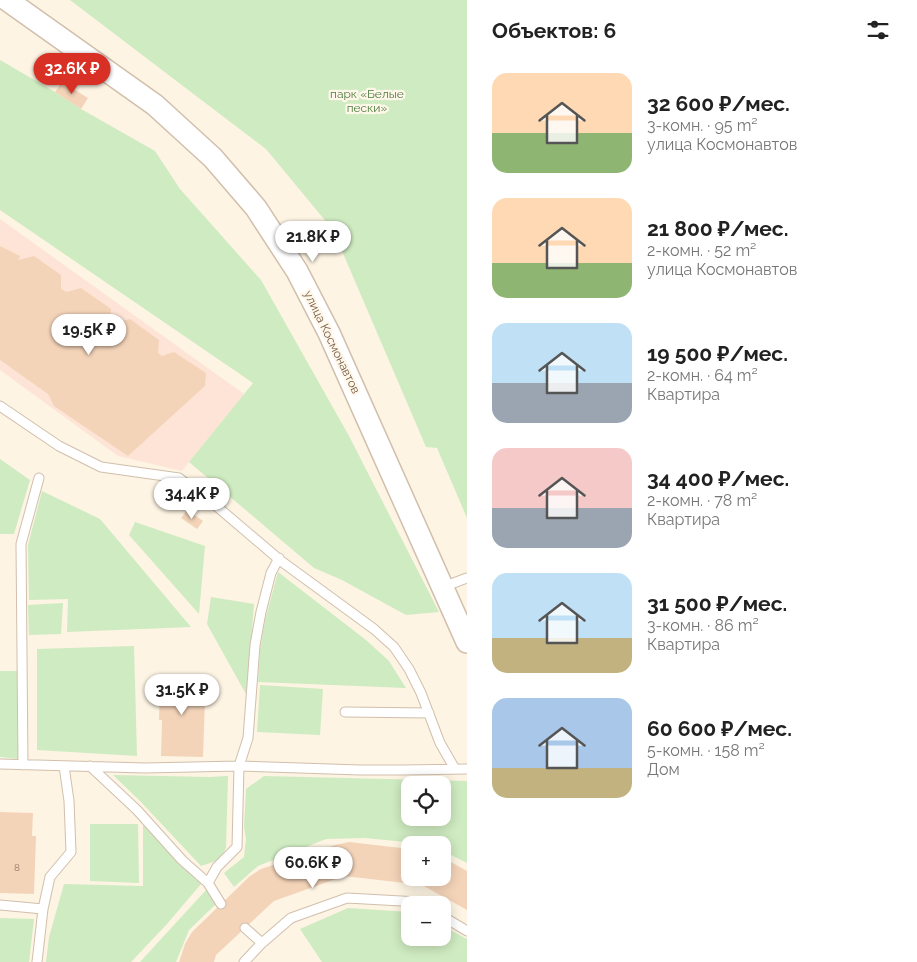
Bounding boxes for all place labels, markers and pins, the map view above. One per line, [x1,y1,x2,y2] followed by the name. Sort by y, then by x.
[26,52,118,95] pin: 32.6K ₽
[267,220,359,263] pin: 21.8K ₽
[43,314,135,356] pin: 19.5K ₽
[146,478,238,520] pin: 34.4K ₽
[136,674,228,716] pin: 31.5K ₽
[267,846,359,889] pin: 60.6K ₽

